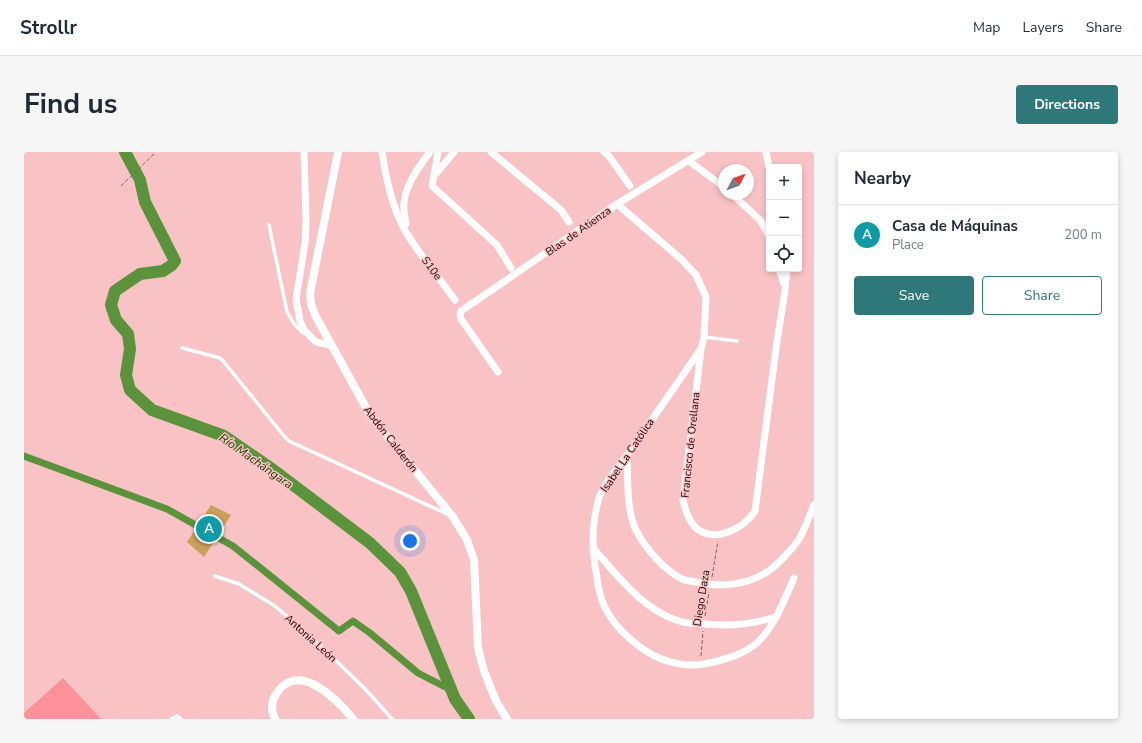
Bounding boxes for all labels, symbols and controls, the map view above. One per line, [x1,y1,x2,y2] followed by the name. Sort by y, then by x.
[20,15,77,41] text: Strollr
[973,18,1000,37] text: Map
[1022,18,1064,37] text: Layers
[1086,18,1122,37] text: Share
[24,85,118,123] text: Find us
[1016,85,1118,124] button: Directions
[718,164,754,200] north arrow
[766,164,802,272] map controls
[766,164,802,200] button: +
[854,167,911,190] text: Nearby
[766,200,802,236] button: −
[542,203,614,260] street label: Blas de Atienza
[892,216,1018,236] text: Casa de Máquinas
[862,226,872,244] text: A
[1064,226,1102,244] text: 200 m
[766,236,802,272] button: locate
[892,236,924,254] text: Place
[418,253,445,283] street label: S10e
[854,276,974,315] button: Save
[982,276,1102,315] button: Share
[677,391,704,499] street label: Francisco de Orellana
[360,403,421,476] street label: Abdón Calderón
[597,415,658,495] street label: Isabel La Católica
[216,430,296,492] water label: Río Machángara
[196,514,222,544] pin: A
[400,531,420,551] your location
[690,569,713,627] street label: Diego Daza
[281,611,340,666] street label: Antonia León

